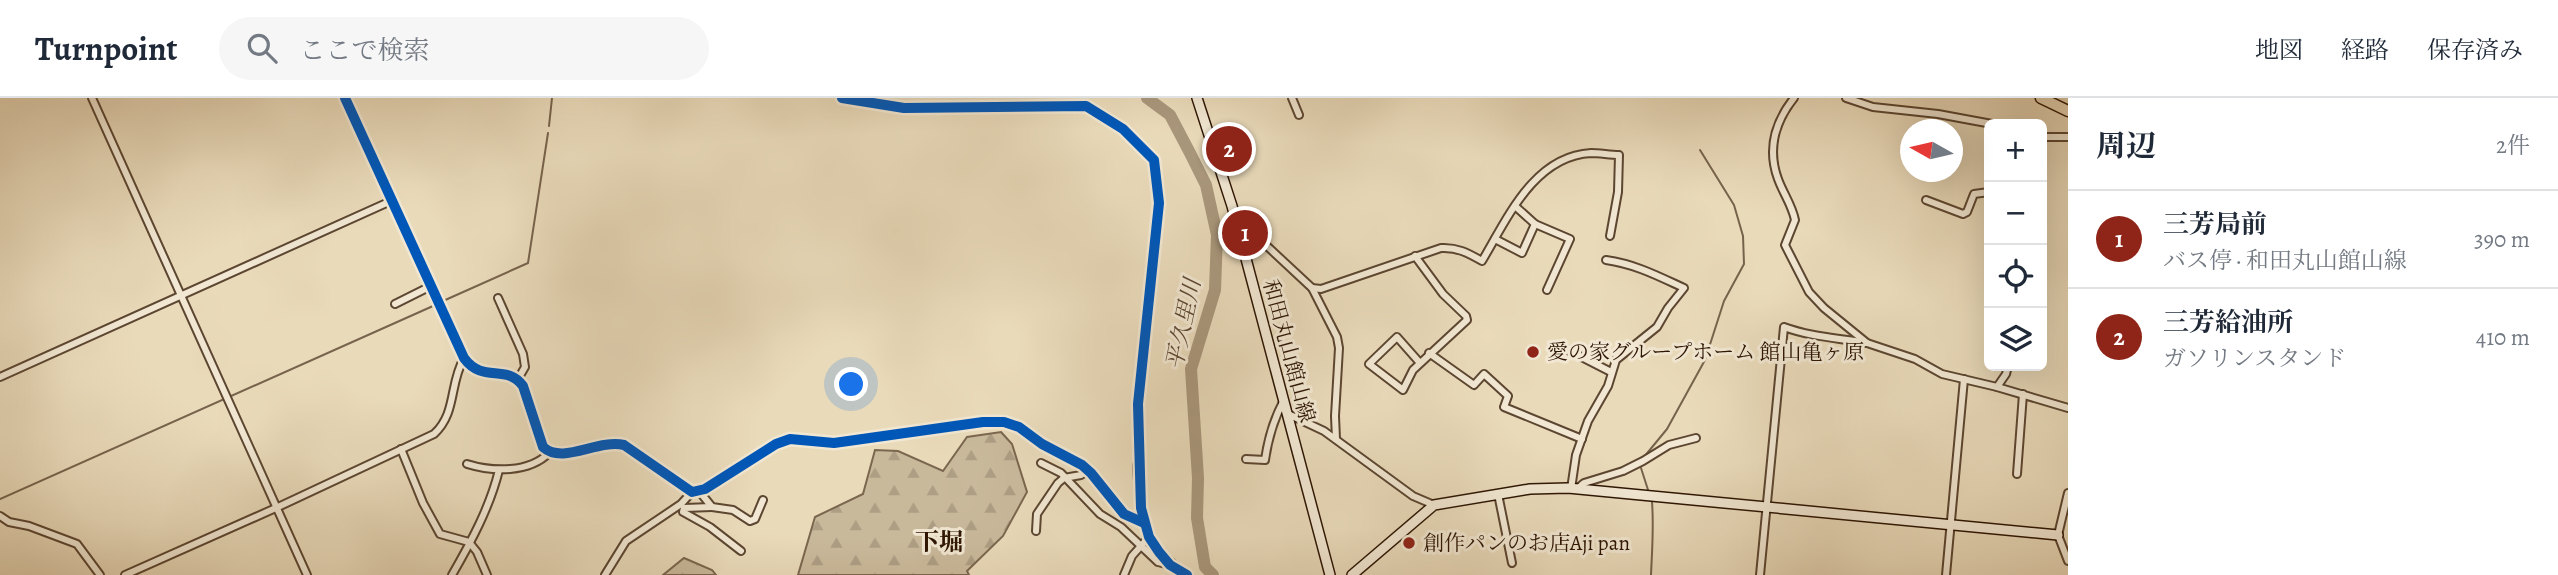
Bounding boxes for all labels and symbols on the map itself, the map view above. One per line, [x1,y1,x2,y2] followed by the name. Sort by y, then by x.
[1900,119,1963,182] north arrow
[1206,123,1252,175] pin: 2
[1222,207,1268,259] pin: 1
[1159,273,1209,372] water label: 平久里川
[1256,276,1322,426] street label: 和田丸山館山線
[1547,338,1864,366] place label: 愛の家グループホーム 館山亀ヶ原
[1525,344,1541,360] marker: 愛の家グループホーム 館山亀ヶ原
[834,367,868,401] your location
[915,526,963,558] district label: 下堀
[1423,529,1630,557] place label: 創作パンのお店Aji pan
[1401,535,1417,551] marker: 創作パンのお店Aji pan

